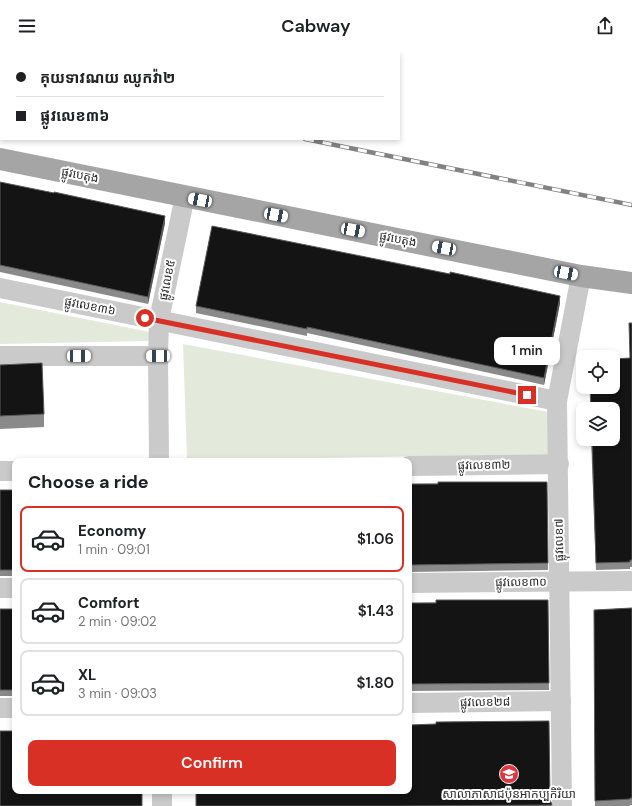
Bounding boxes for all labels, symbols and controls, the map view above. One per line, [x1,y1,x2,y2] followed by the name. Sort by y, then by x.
[281,14,351,38] text: Cabway
[16,15,38,37] icon: menu
[594,15,616,37] icon: share
[40,68,175,88] text: គុយទាវណយ ឈូកវ៉ា២
[40,106,109,126] text: ផ្លូវលេខ៣៦
[59,164,100,189] street label: ផ្លូវបេតុង
[187,192,213,208] car
[263,207,289,223] car
[340,222,366,238] car
[377,228,418,253] street label: ផ្លូវបេតុង
[431,240,457,256] car
[155,258,181,302] street label: ផ្លូវលេខ៥
[553,265,579,281] car
[63,293,117,321] street label: ផ្លូវលេខ៣៦
[136,309,154,327] route start
[494,337,560,365] callout: 1 min
[511,342,543,359] text: 1 min
[67,350,91,362] car
[146,350,170,362] car
[576,350,620,446] map controls
[576,350,620,394] button: locate
[518,386,536,404] route end
[576,402,620,446] button: layers
[457,457,511,476] street label: ផ្លូវលេខ៣២
[28,470,149,494] text: Choose a ride
[551,518,570,562] street label: ផ្លុវលេខ៧
[30,521,66,557] icon: car
[78,521,146,541] text: Economy
[357,529,394,549] text: $1.06
[78,541,150,558] text: 1 min · 09:01
[495,574,547,593] street label: ផ្លូវលេខ៣០
[30,593,66,629] icon: car
[78,593,139,613] text: Comfort
[358,601,394,621] text: $1.43
[78,613,157,630] text: 2 min · 09:02
[30,665,66,701] icon: car
[78,665,96,685] text: XL
[356,673,394,693] text: $1.80
[78,685,157,702] text: 3 min · 09:03
[460,694,510,713] street label: ផ្លូវលេខ២៨
[28,740,396,786] button: Confirm
[498,763,520,785] school or university icon: សាលាភាសាជប៉ុនអាកប្បកិរិយា
[442,786,576,802] place label: សាលាភាសាជប៉ុនអាកប្បកិរិយា

